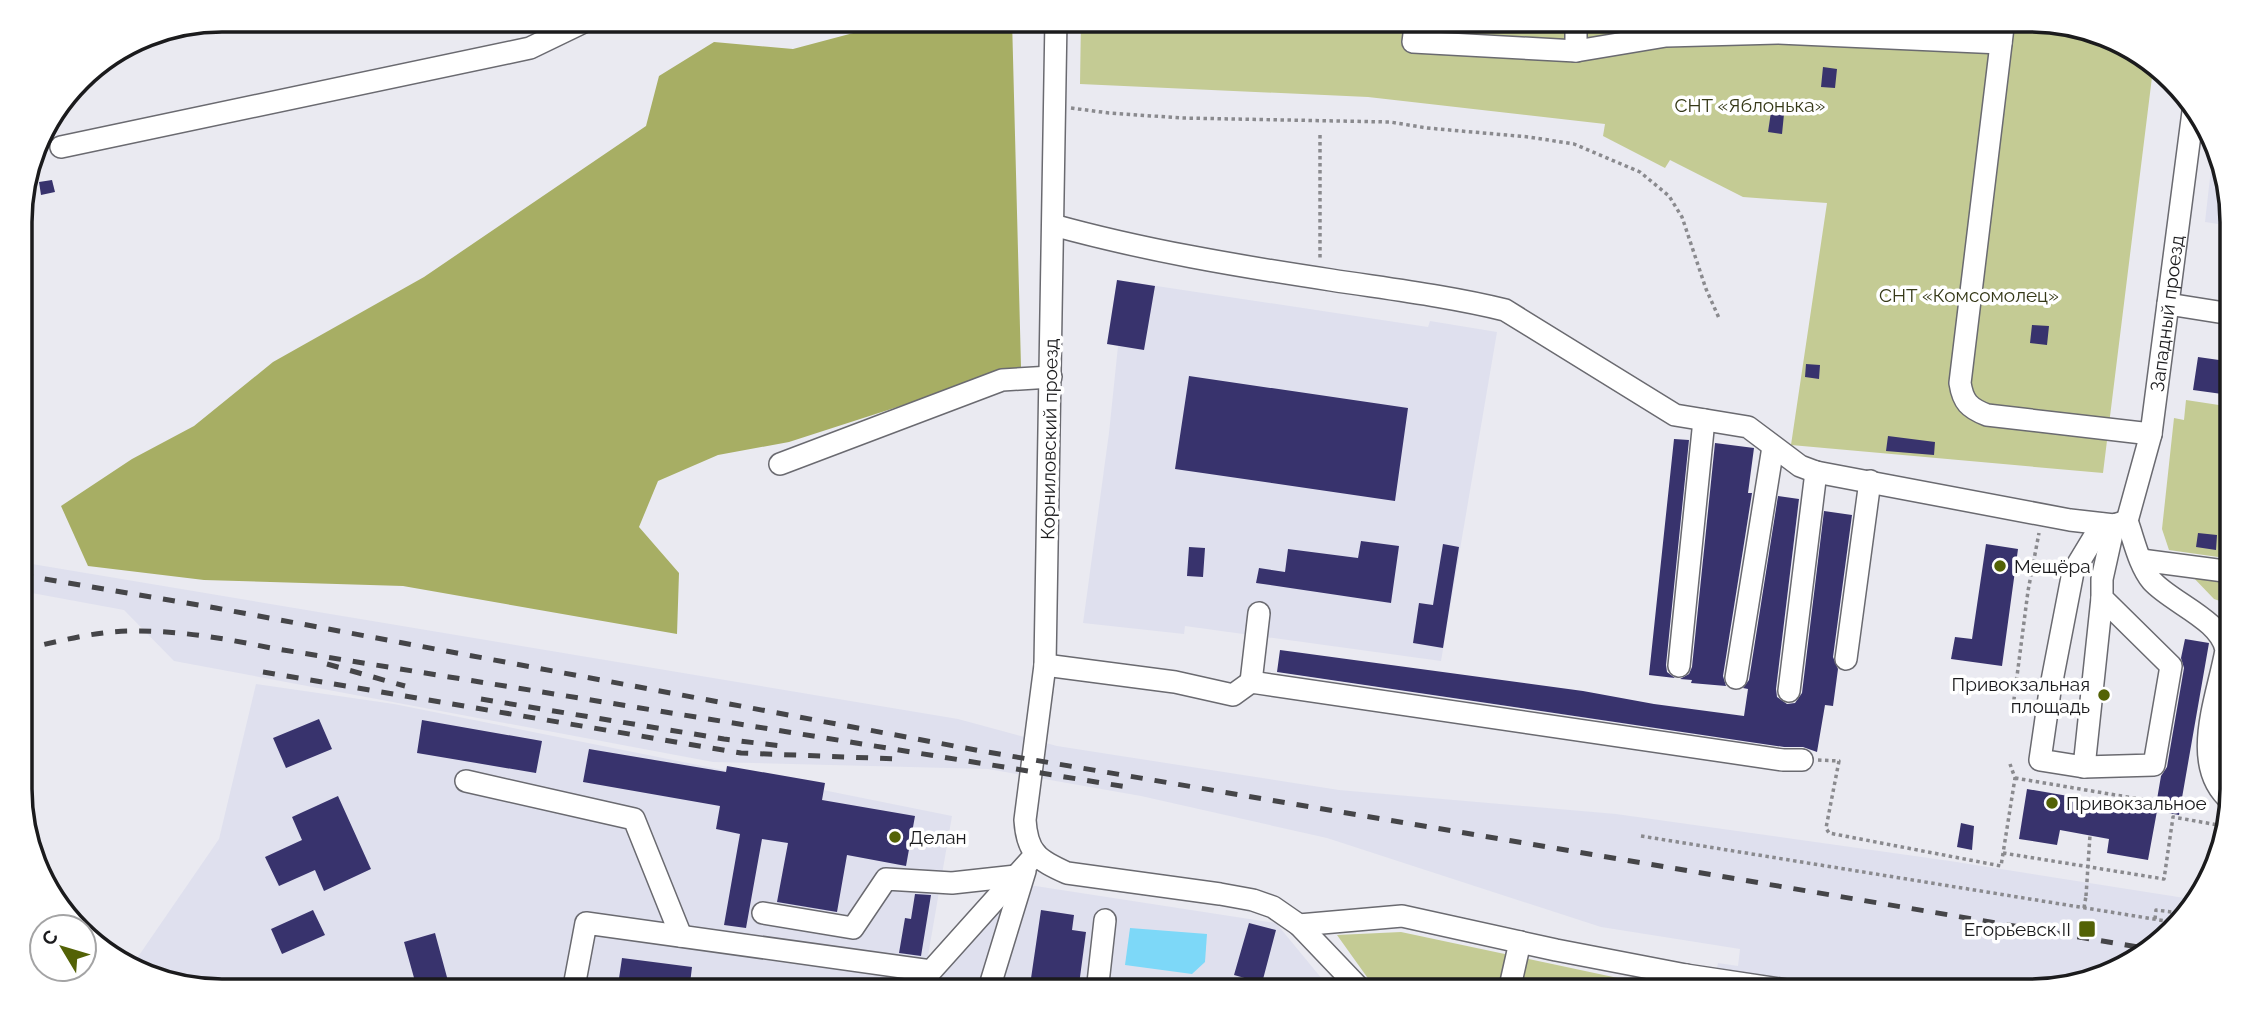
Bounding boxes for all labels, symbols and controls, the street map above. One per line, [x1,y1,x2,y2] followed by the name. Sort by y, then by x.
[1674,94,1826,116] park label: СНТ «Яблонька»
[2146,234,2188,393] street label: Западный проезд
[1879,284,2059,306] park label: СНТ «Комсомолец»
[1036,338,1062,540] street label: Корниловский проезд
[2014,555,2091,577] place label: Мещёра
[1992,558,2008,574] marker: Мещёра
[1952,673,2090,717] place label: Привокзальная площадь
[2096,687,2112,703] marker: Привокзальная площадь
[2066,792,2207,814] place label: Привокзальное
[2044,795,2060,811] marker: Привокзальное
[909,826,967,848] place label: Делан
[887,829,903,845] marker: Делан
[28,913,98,983] north arrow
[1964,918,2071,940] place label: Егорьевск II
[2077,919,2097,939] marker: Егорьевск II
[37,926,62,949] text: С

